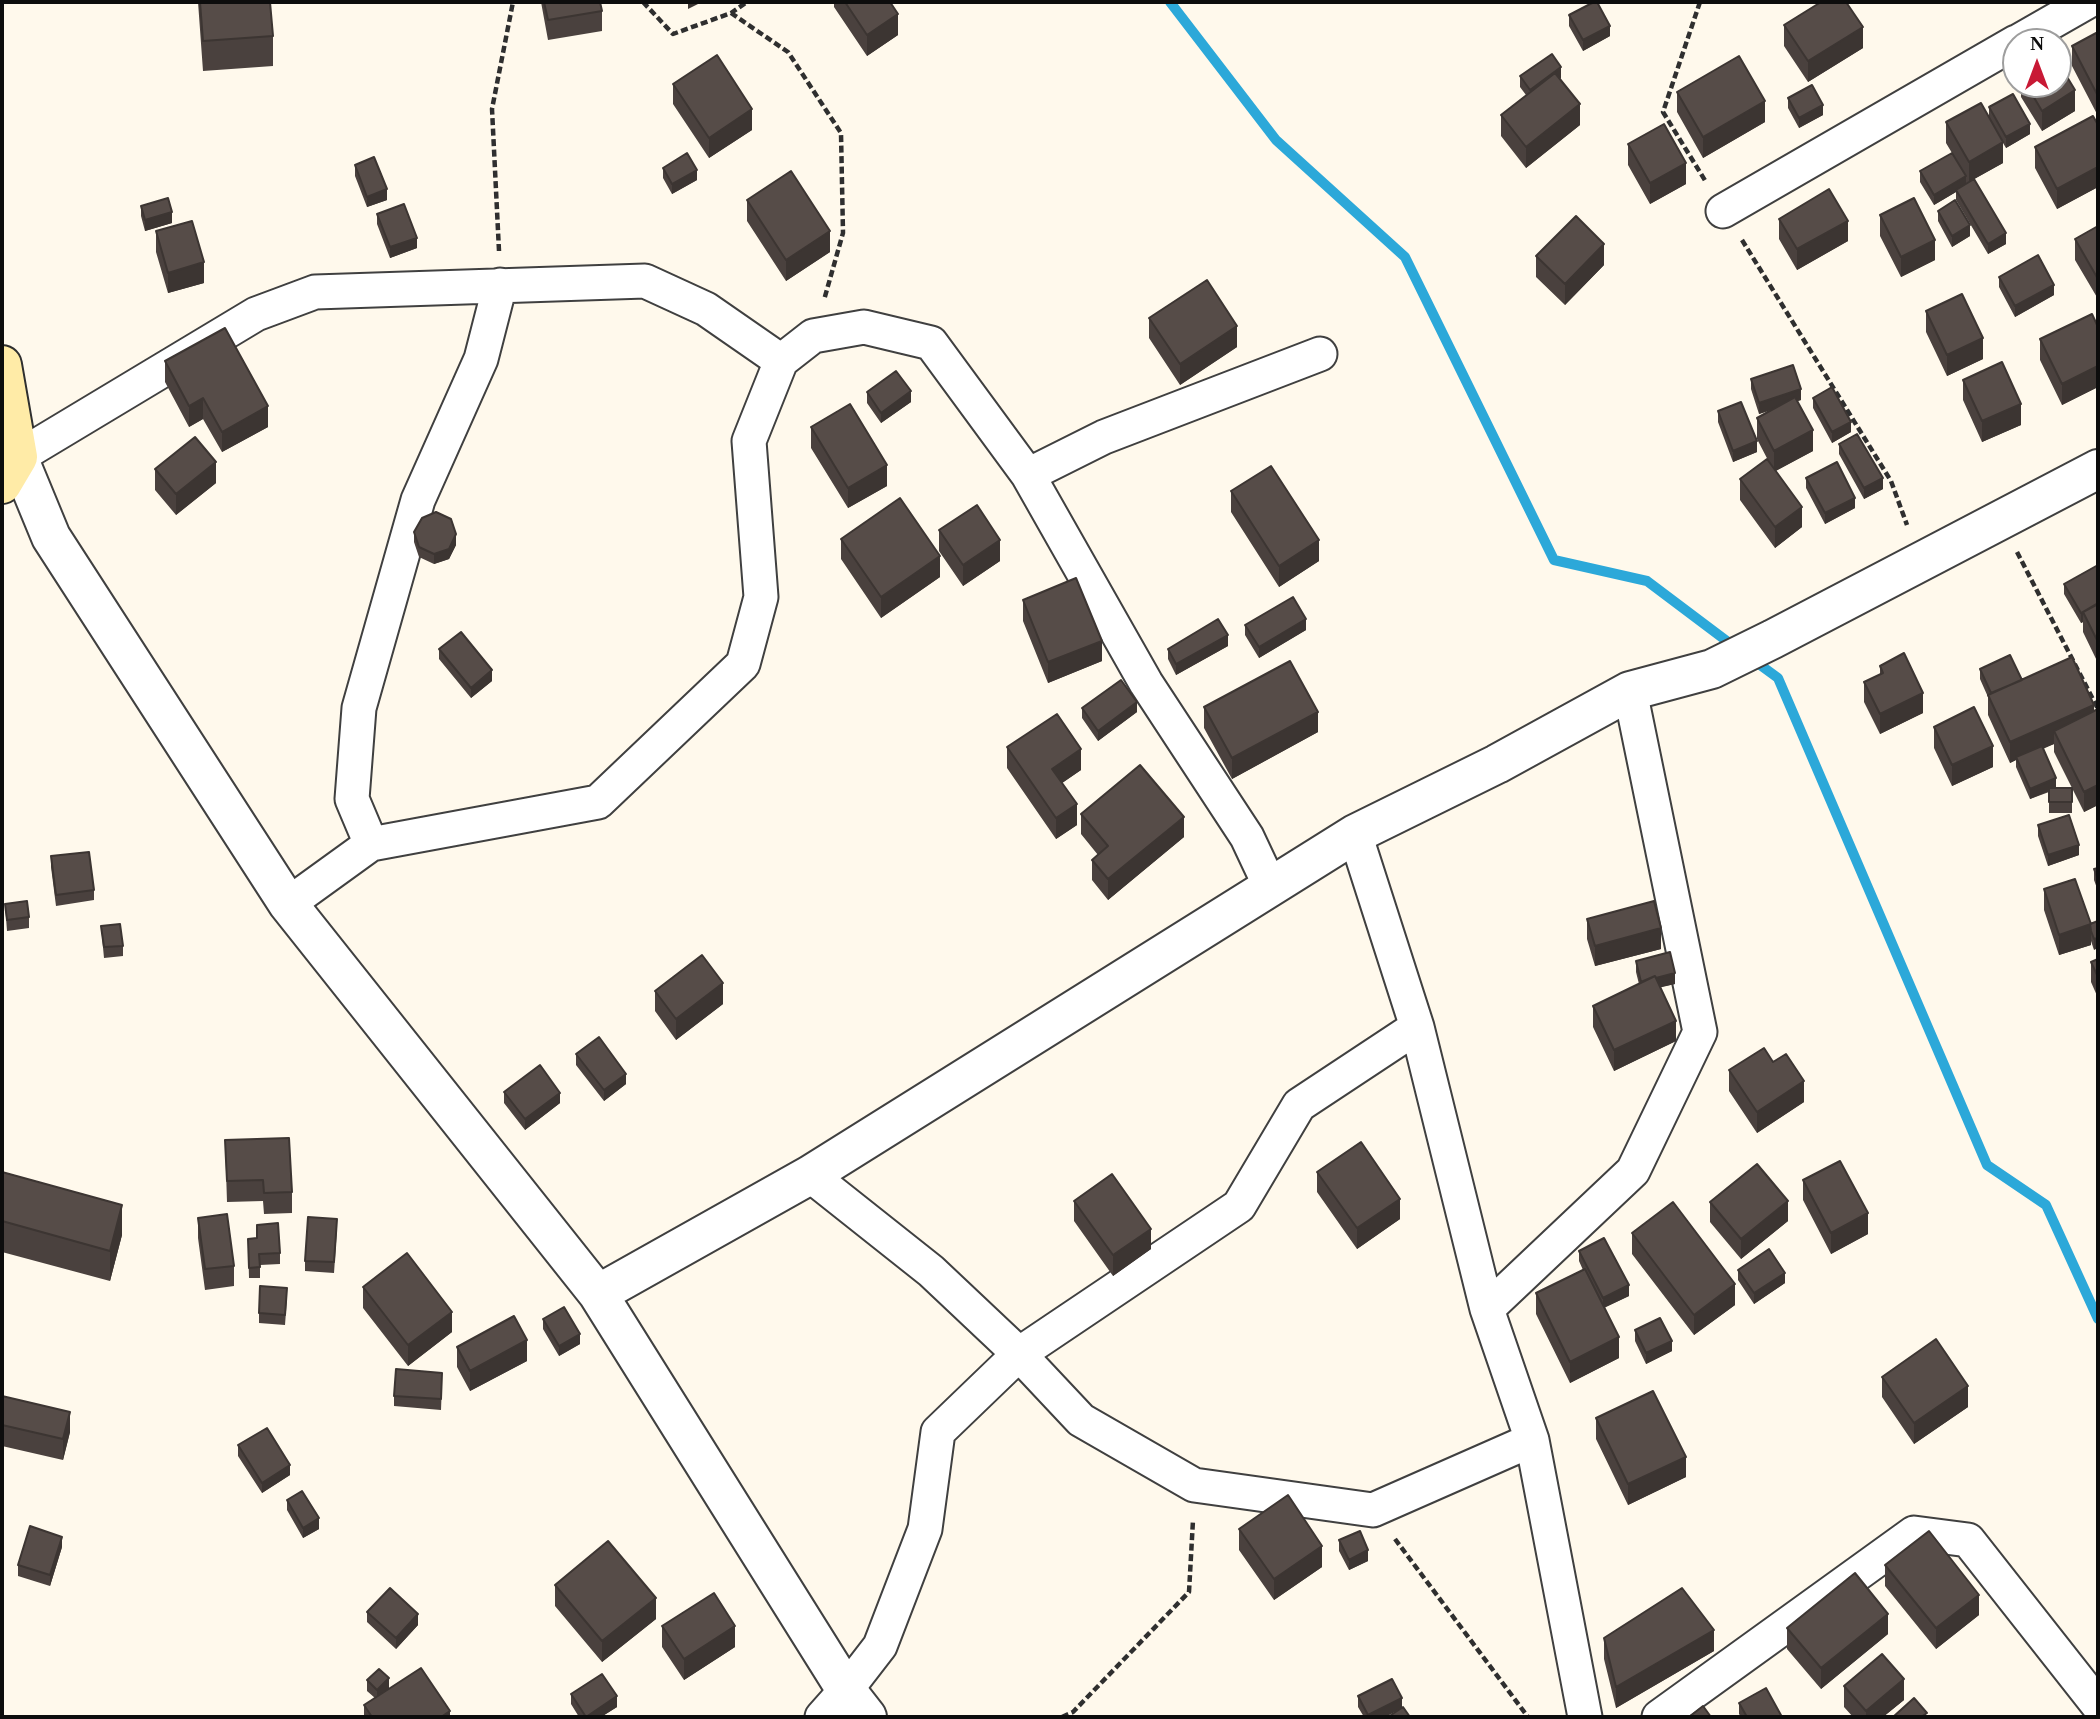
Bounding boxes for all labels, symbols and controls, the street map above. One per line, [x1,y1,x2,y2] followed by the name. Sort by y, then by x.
[2002,28,2072,98] north arrow
[2030,33,2044,54] text: N

